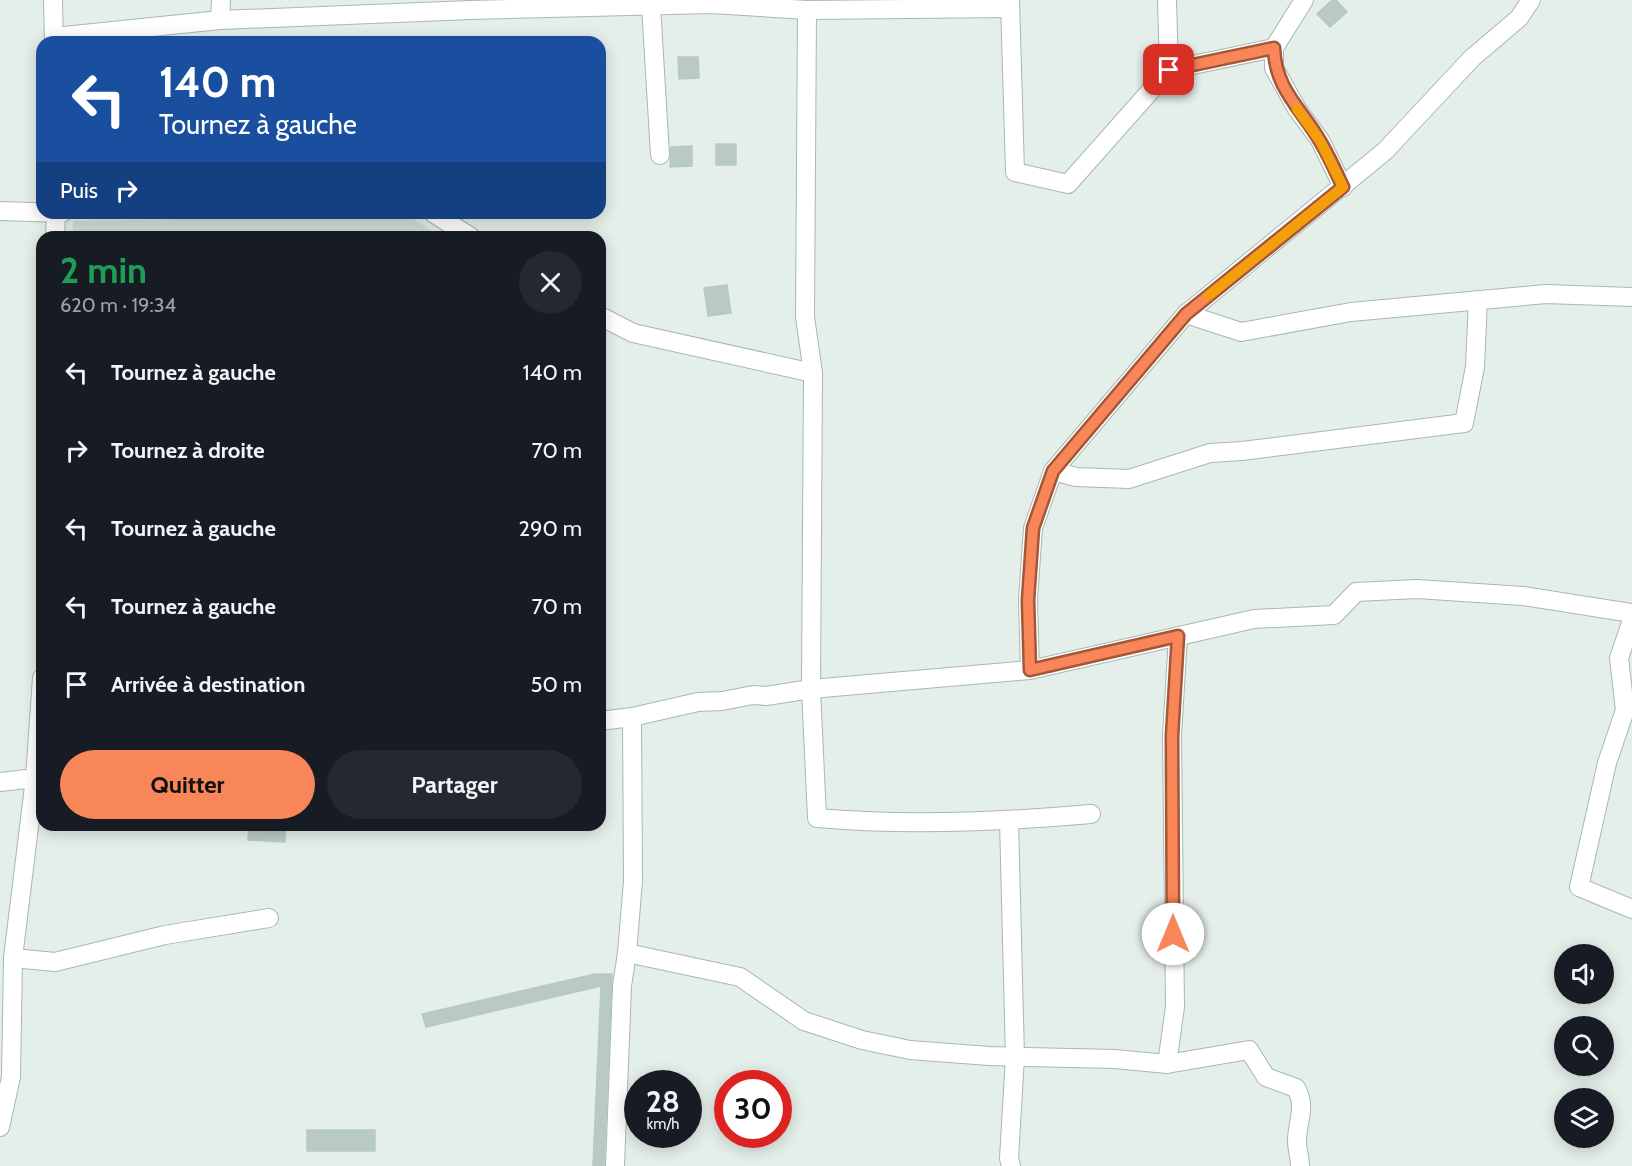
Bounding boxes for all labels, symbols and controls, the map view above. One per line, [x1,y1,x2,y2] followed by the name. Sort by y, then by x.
[1143,44,1194,95] pin
[1152,53,1185,86] icon: arrive
[159,56,276,108] text: 140 m
[60,60,138,138] icon: left
[159,108,357,141] text: Tournez à gauche
[110,174,143,207] icon: right
[60,177,98,204] text: Puis
[60,248,147,292] text: 2 min
[519,251,582,314] button: close
[60,293,176,317] text: 620 m · 19:34
[60,356,93,389] icon: left
[111,359,276,386] text: Tournez à gauche
[523,359,582,386] text: 140 m
[60,434,93,467] icon: right
[111,437,265,464] text: Tournez à droite
[532,437,582,464] text: 70 m
[60,512,93,545] icon: left
[111,515,276,542] text: Tournez à gauche
[518,515,582,542] text: 290 m
[60,590,93,623] icon: left
[111,593,276,620] text: Tournez à gauche
[532,593,582,620] text: 70 m
[60,668,93,701] icon: arrive
[111,671,305,698] text: Arrivée à destination
[530,671,582,698] text: 50 m
[60,750,315,819] button: Quitter
[327,750,582,819] button: Partager
[1141,902,1205,966] position arrow
[1554,944,1614,1148] map controls
[1554,944,1614,1004] button: sound
[1554,1016,1614,1076] button: search
[714,1070,792,1148] speed limit sign: 30
[646,1083,680,1120] text: 28
[1554,1088,1614,1148] button: layers
[647,1115,679,1133] text: km/h

